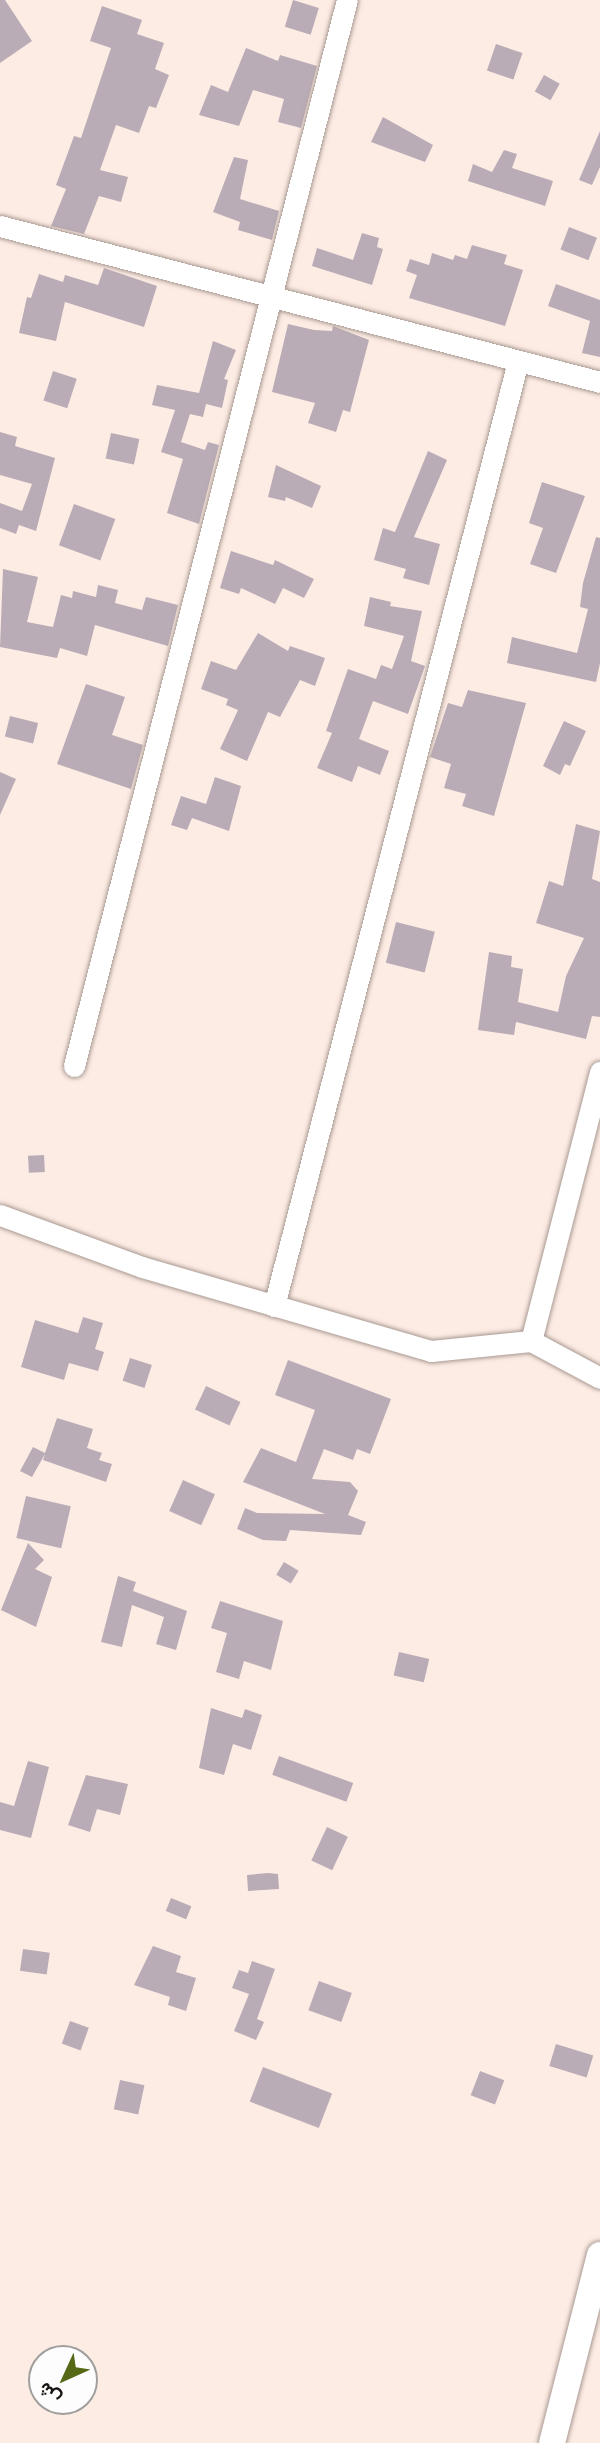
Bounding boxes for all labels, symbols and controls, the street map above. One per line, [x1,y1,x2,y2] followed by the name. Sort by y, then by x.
[28,2345,98,2415] north arrow
[33,2378,65,2410] text: ش

